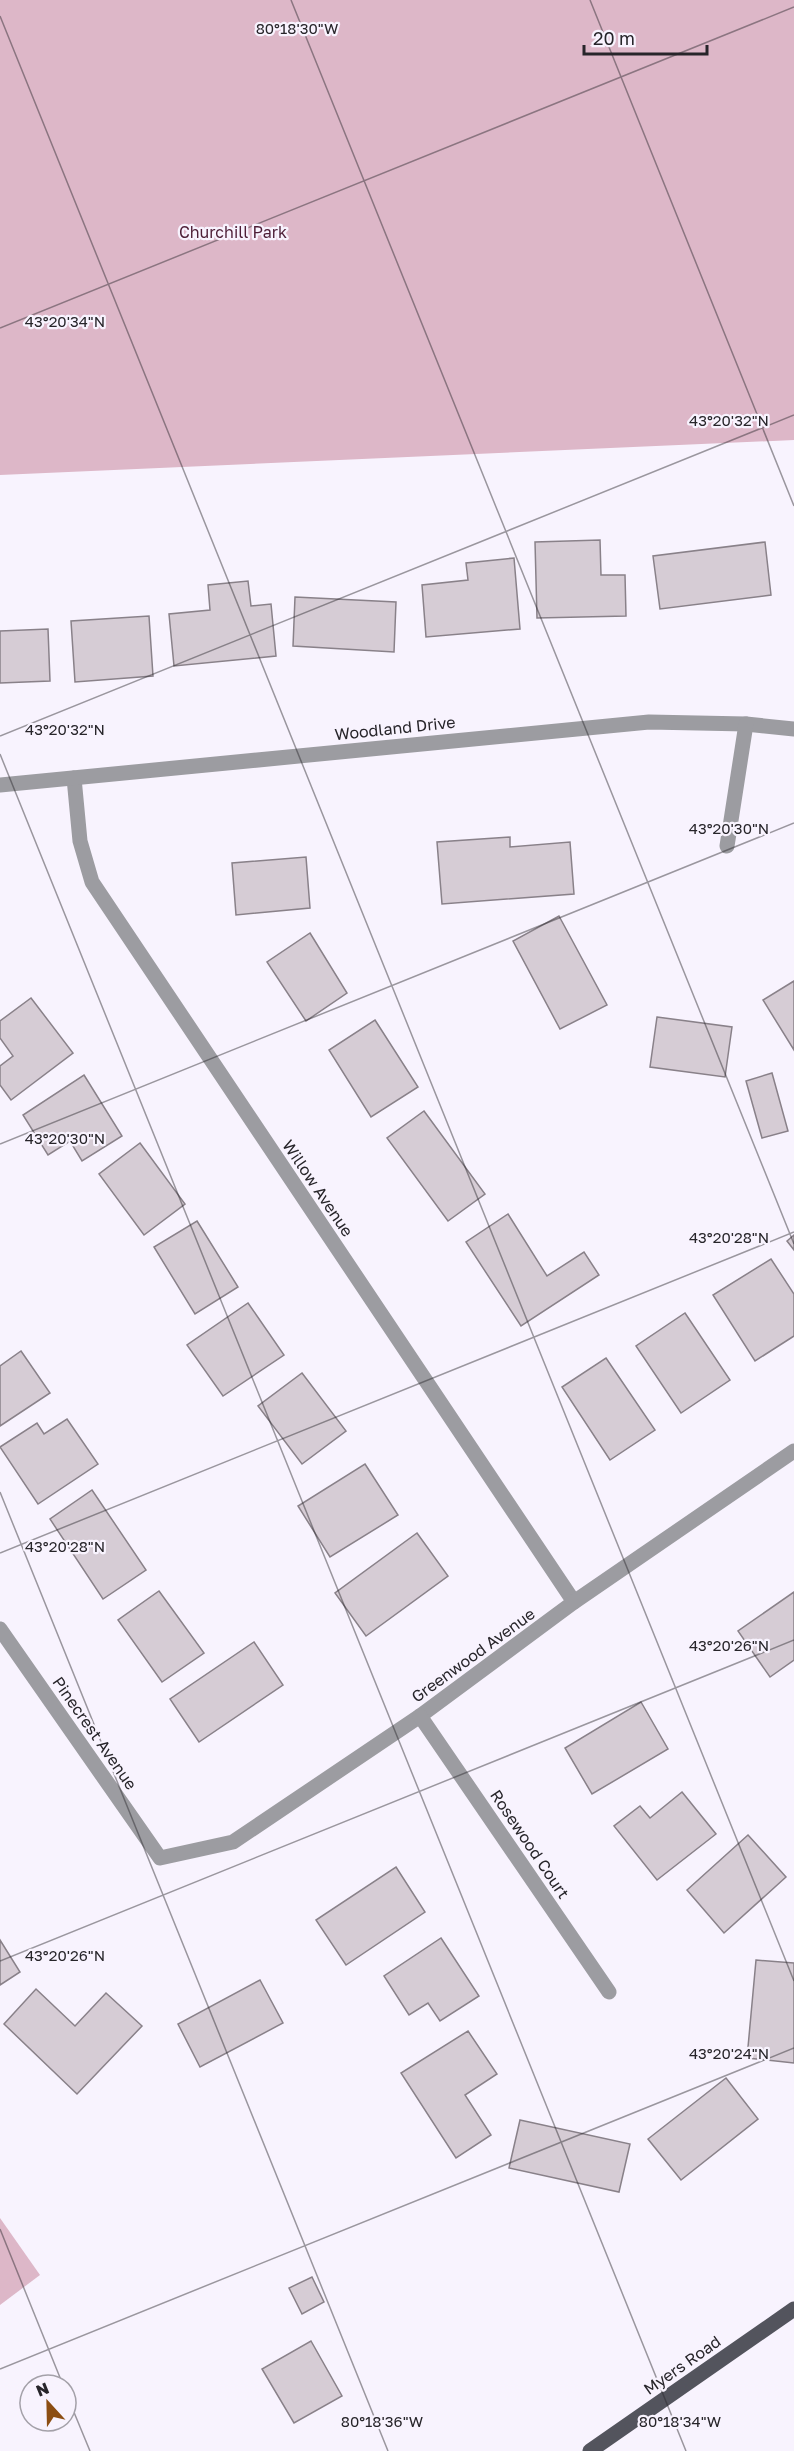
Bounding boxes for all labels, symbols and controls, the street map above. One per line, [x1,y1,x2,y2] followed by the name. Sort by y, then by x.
[584,18,707,56] scale bar
[256,19,338,37] text: 80°18'30"W
[593,27,635,49] text: 20 m
[179,222,287,242] park label: Churchill Park
[25,312,105,330] text: 43°20'34"N
[689,411,769,429] text: 43°20'32"N
[334,712,456,744] street label: Woodland Drive
[25,720,105,738] text: 43°20'32"N
[689,819,769,837] text: 43°20'30"N
[25,1129,105,1147] text: 43°20'30"N
[278,1136,358,1240] street label: Willow Avenue
[689,1228,769,1246] text: 43°20'28"N
[25,1537,105,1555] text: 43°20'28"N
[407,1603,539,1707] street label: Greenwood Avenue
[689,1636,769,1654] text: 43°20'26"N
[49,1673,141,1793] street label: Pinecrest Avenue
[486,1786,574,1902] street label: Rosewood Court
[25,1946,105,1964] text: 43°20'26"N
[689,2044,769,2062] text: 43°20'24"N
[640,2331,724,2399] street label: Myers Road
[18,2373,78,2433] north arrow
[33,2378,52,2401] text: N
[341,2412,423,2430] text: 80°18'36"W
[639,2412,721,2430] text: 80°18'34"W

